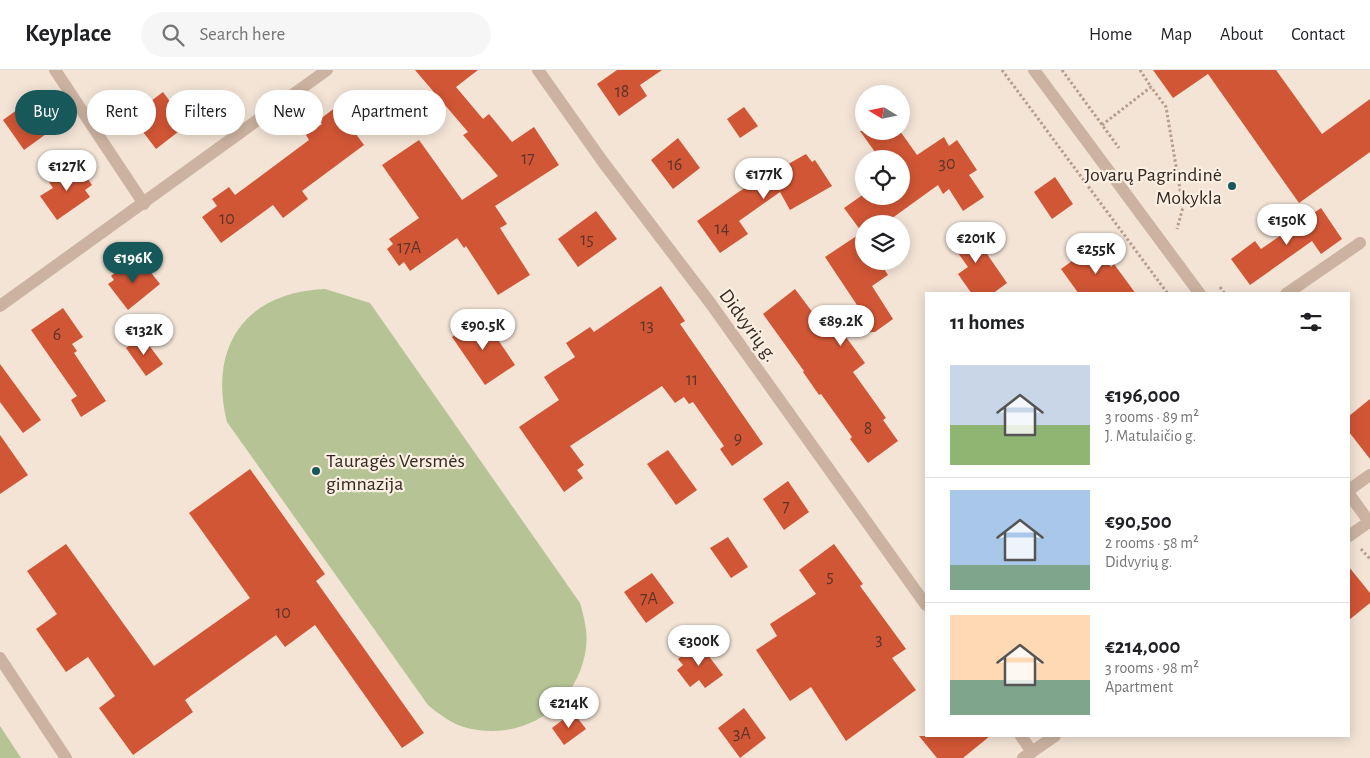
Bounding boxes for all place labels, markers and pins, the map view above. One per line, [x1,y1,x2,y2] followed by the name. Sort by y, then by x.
[32,150,102,192] pin: €127K
[729,158,799,200] pin: €177K
[1084,165,1222,208] place label: Jovarų Pagrindinė Mokykla
[1226,180,1238,192] marker: Jovarų Pagrindinė Mokykla
[1252,204,1322,246] pin: €150K
[941,222,1011,264] pin: €201K
[1061,232,1131,275] pin: €255K
[98,242,168,284] pin: €196K
[800,304,882,347] pin: €89.2K
[442,308,524,351] pin: €90.5K
[109,314,179,356] pin: €132K
[326,451,465,494] place label: Tauragės Versmės gimnazija
[310,465,322,477] marker: Tauragės Versmės gimnazija
[664,624,734,667] pin: €300K
[534,686,604,729] pin: €214K

